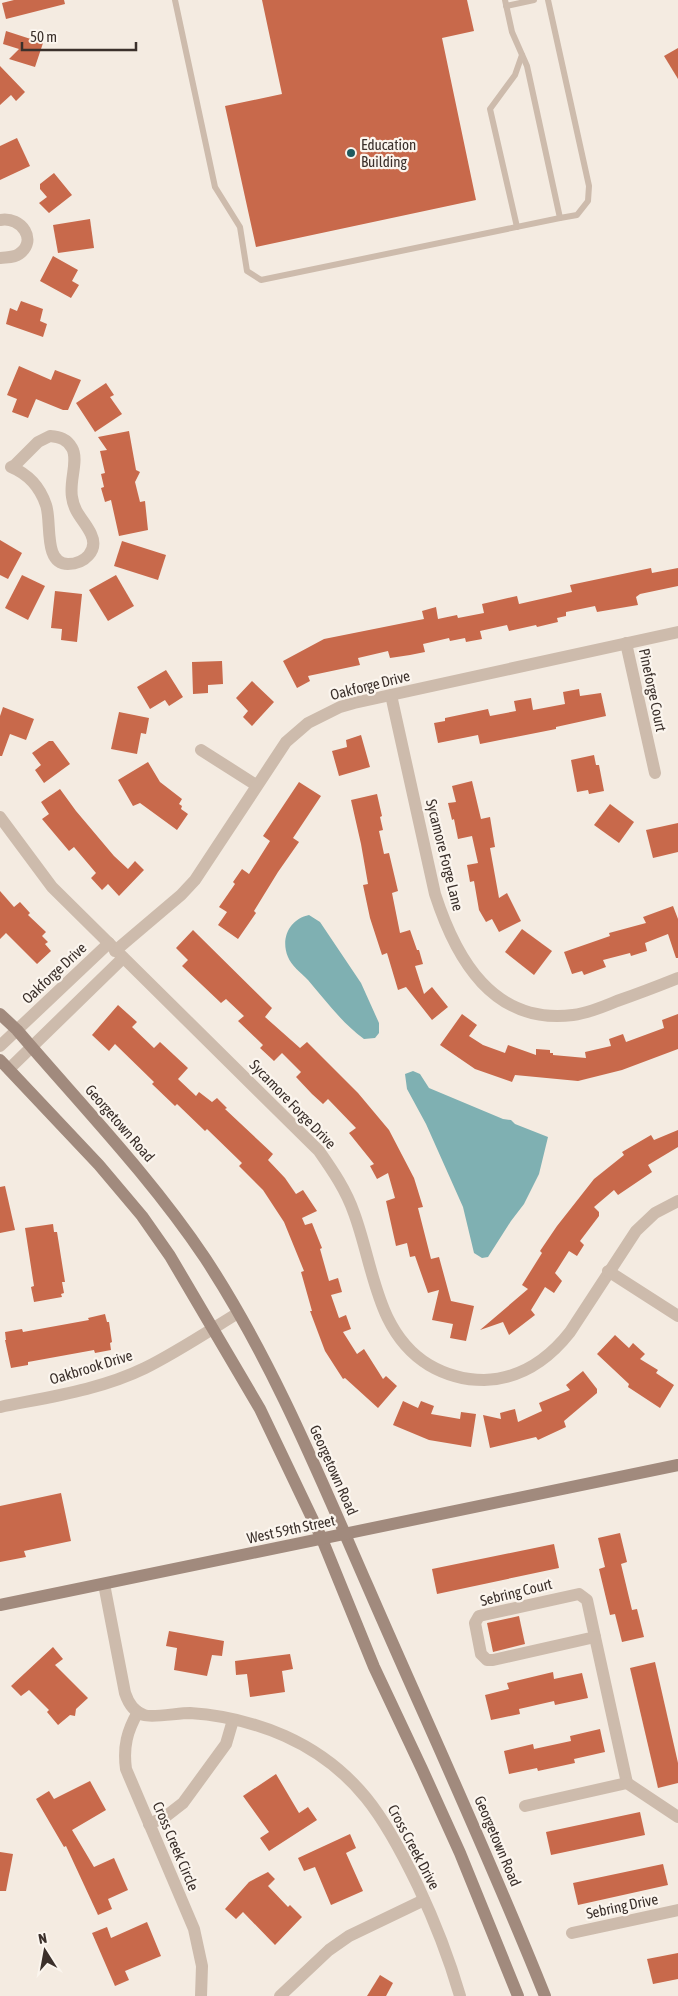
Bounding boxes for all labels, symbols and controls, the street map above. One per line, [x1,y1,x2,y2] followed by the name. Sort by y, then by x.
[22,20,136,52] scale bar
[30,28,57,45] text: 50 m
[361,136,416,170] place label: Education Building
[345,147,357,159] marker: Education Building
[636,647,670,733] street label: Pineforge Court
[328,667,412,703] street label: Oakforge Drive
[423,797,467,913] street label: Sycamore Forge Lane
[18,939,90,1007] street label: Oakforge Drive
[246,1056,340,1152] street label: Sycamore Forge Drive
[82,1081,158,1165] street label: Georgetown Road
[48,1346,135,1388] street label: Oakbrook Drive
[307,1422,361,1518] street label: Georgetown Road
[245,1511,337,1547] street label: West 59th Street
[478,1575,554,1609] street label: Sebring Court
[471,1793,525,1889] street label: Georgetown Road
[150,1799,202,1893] street label: Cross Creek Circle
[385,1802,444,1892] street label: Cross Creek Drive
[585,1890,660,1922] street label: Sebring Drive
[20,1926,70,1976] north arrow
[37,1930,48,1947] text: N

